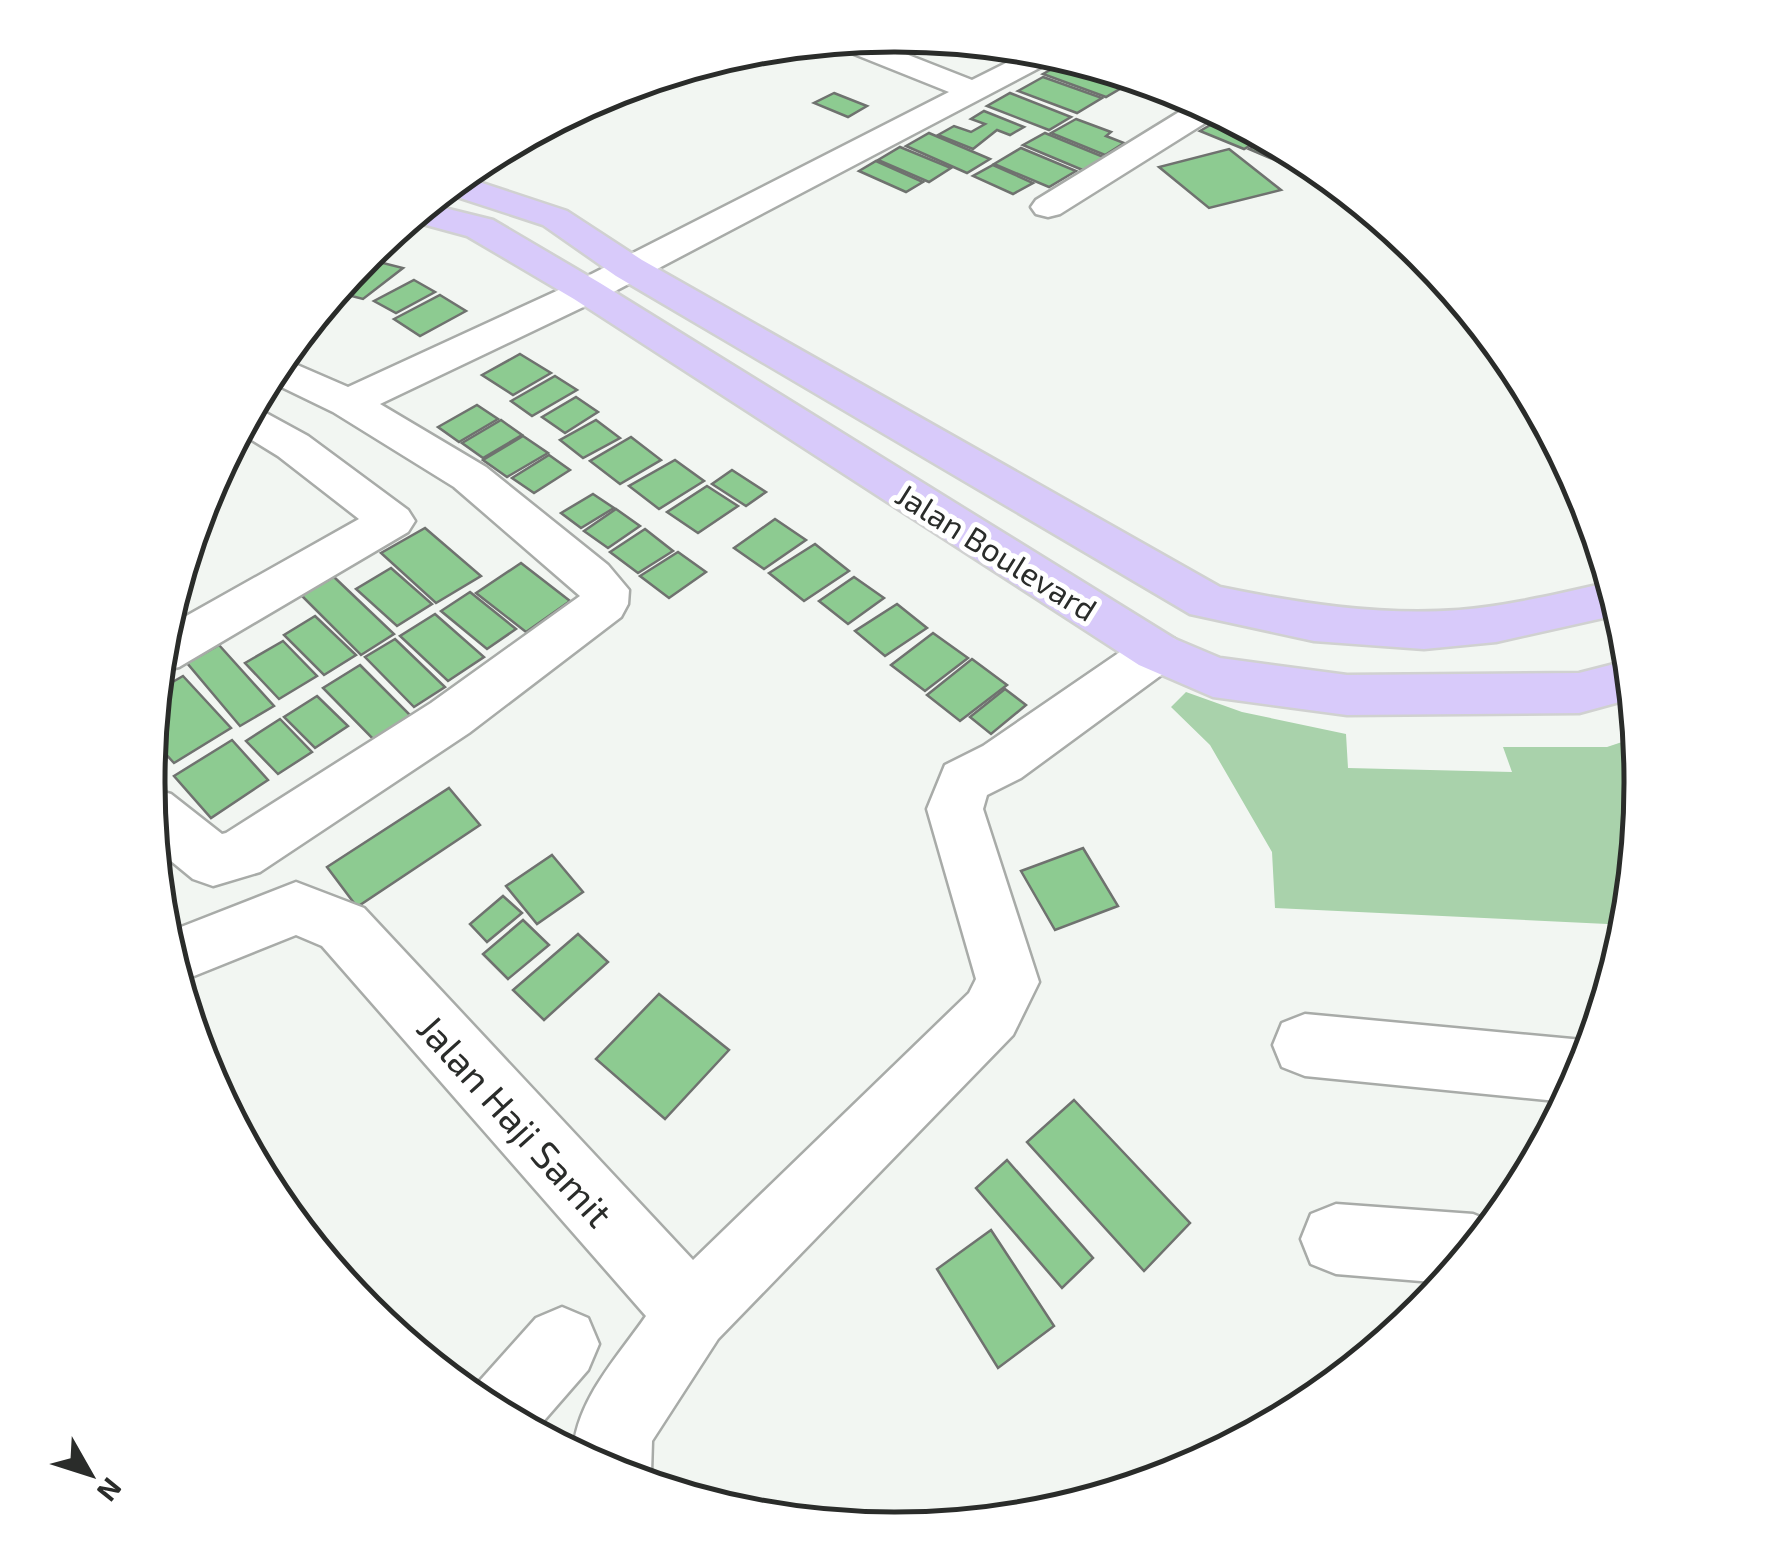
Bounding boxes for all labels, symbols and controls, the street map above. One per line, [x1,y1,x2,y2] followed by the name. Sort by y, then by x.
[890,474,1104,628] street label: Jalan Boulevard
[409,1004,623,1236] street label: Jalan Haji Samit
[40,1424,140,1524] north arrow
[91,1472,130,1509] text: N

